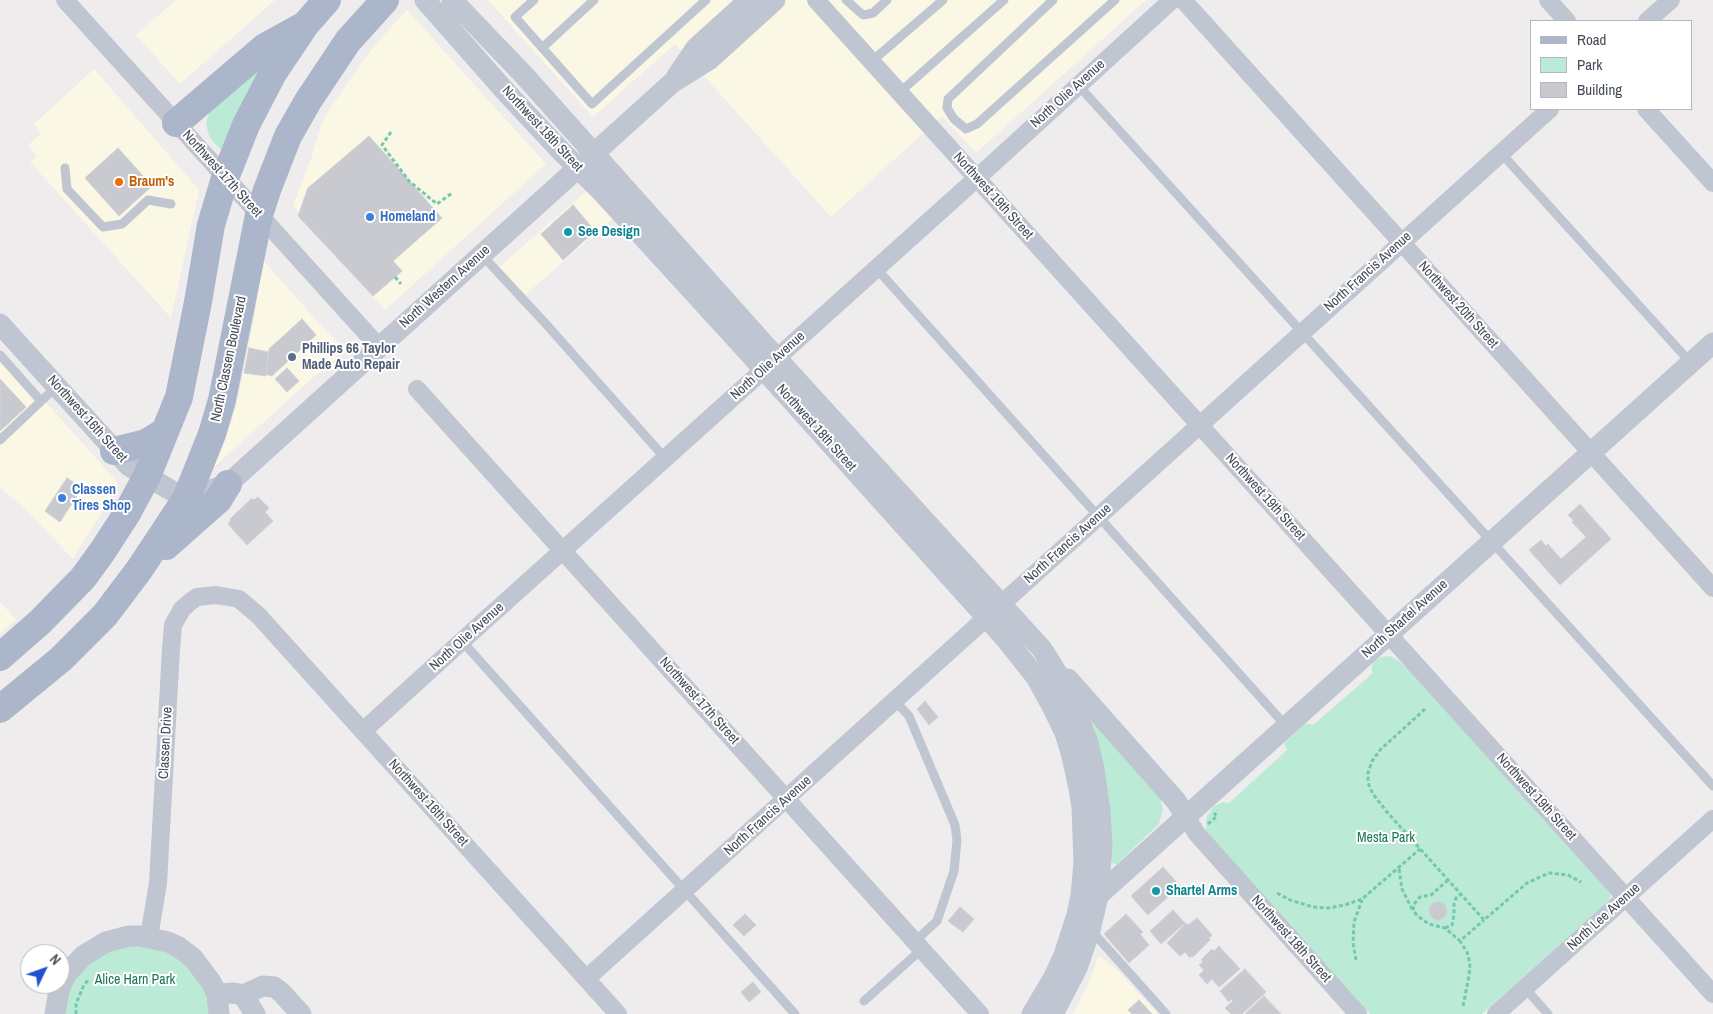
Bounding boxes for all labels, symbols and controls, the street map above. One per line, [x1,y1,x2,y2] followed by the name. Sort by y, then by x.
[1530,20,1693,110] legend
[1577,29,1606,50] text: Road
[1577,54,1602,75] text: Park
[1027,56,1109,132] street label: North Olie Avenue
[1577,79,1622,100] text: Building
[498,83,586,175] street label: Northwest 18th Street
[179,127,265,221] street label: Northwest 17th Street
[950,149,1036,243] street label: Northwest 19th Street
[129,174,174,190] place label: Braum's
[113,176,125,188] marker: Braum's
[380,209,435,225] place label: Homeland
[364,211,376,223] marker: Homeland
[578,224,640,240] place label: See Design
[562,226,574,238] marker: See Design
[1321,228,1415,316] street label: North Francis Avenue
[396,242,494,332] street label: North Western Avenue
[1415,258,1501,352] street label: Northwest 20th Street
[208,295,250,423] street label: North Classen Boulevard
[727,328,809,404] street label: North Olie Avenue
[302,341,400,374] place label: Phillips 66 Taylor Made Auto Repair
[286,351,298,363] marker: Phillips 66 Taylor Made Auto Repair
[44,372,130,466] street label: Northwest 16th Street
[773,381,859,475] street label: Northwest 18th Street
[1222,450,1308,544] street label: Northwest 19th Street
[72,482,131,514] place label: Classen Tires Shop
[56,492,68,504] marker: Classen Tires Shop
[1021,500,1115,588] street label: North Francis Avenue
[1359,576,1451,662] street label: North Shartel Avenue
[426,599,508,675] street label: North Olie Avenue
[656,654,742,748] street label: Northwest 17th Street
[156,707,176,779] street label: Classen Drive
[1493,750,1579,844] street label: Northwest 19th Street
[385,756,471,850] street label: Northwest 16th Street
[721,772,815,860] street label: North Francis Avenue
[1357,830,1415,846] park label: Mesta Park
[1564,880,1644,954] street label: North Lee Avenue
[1166,883,1237,899] place label: Shartel Arms
[1150,885,1162,897] marker: Shartel Arms
[1248,892,1334,986] street label: Northwest 18th Street
[20,944,70,994] north arrow
[46,951,65,969] text: N
[95,972,175,988] park label: Alice Harn Park

